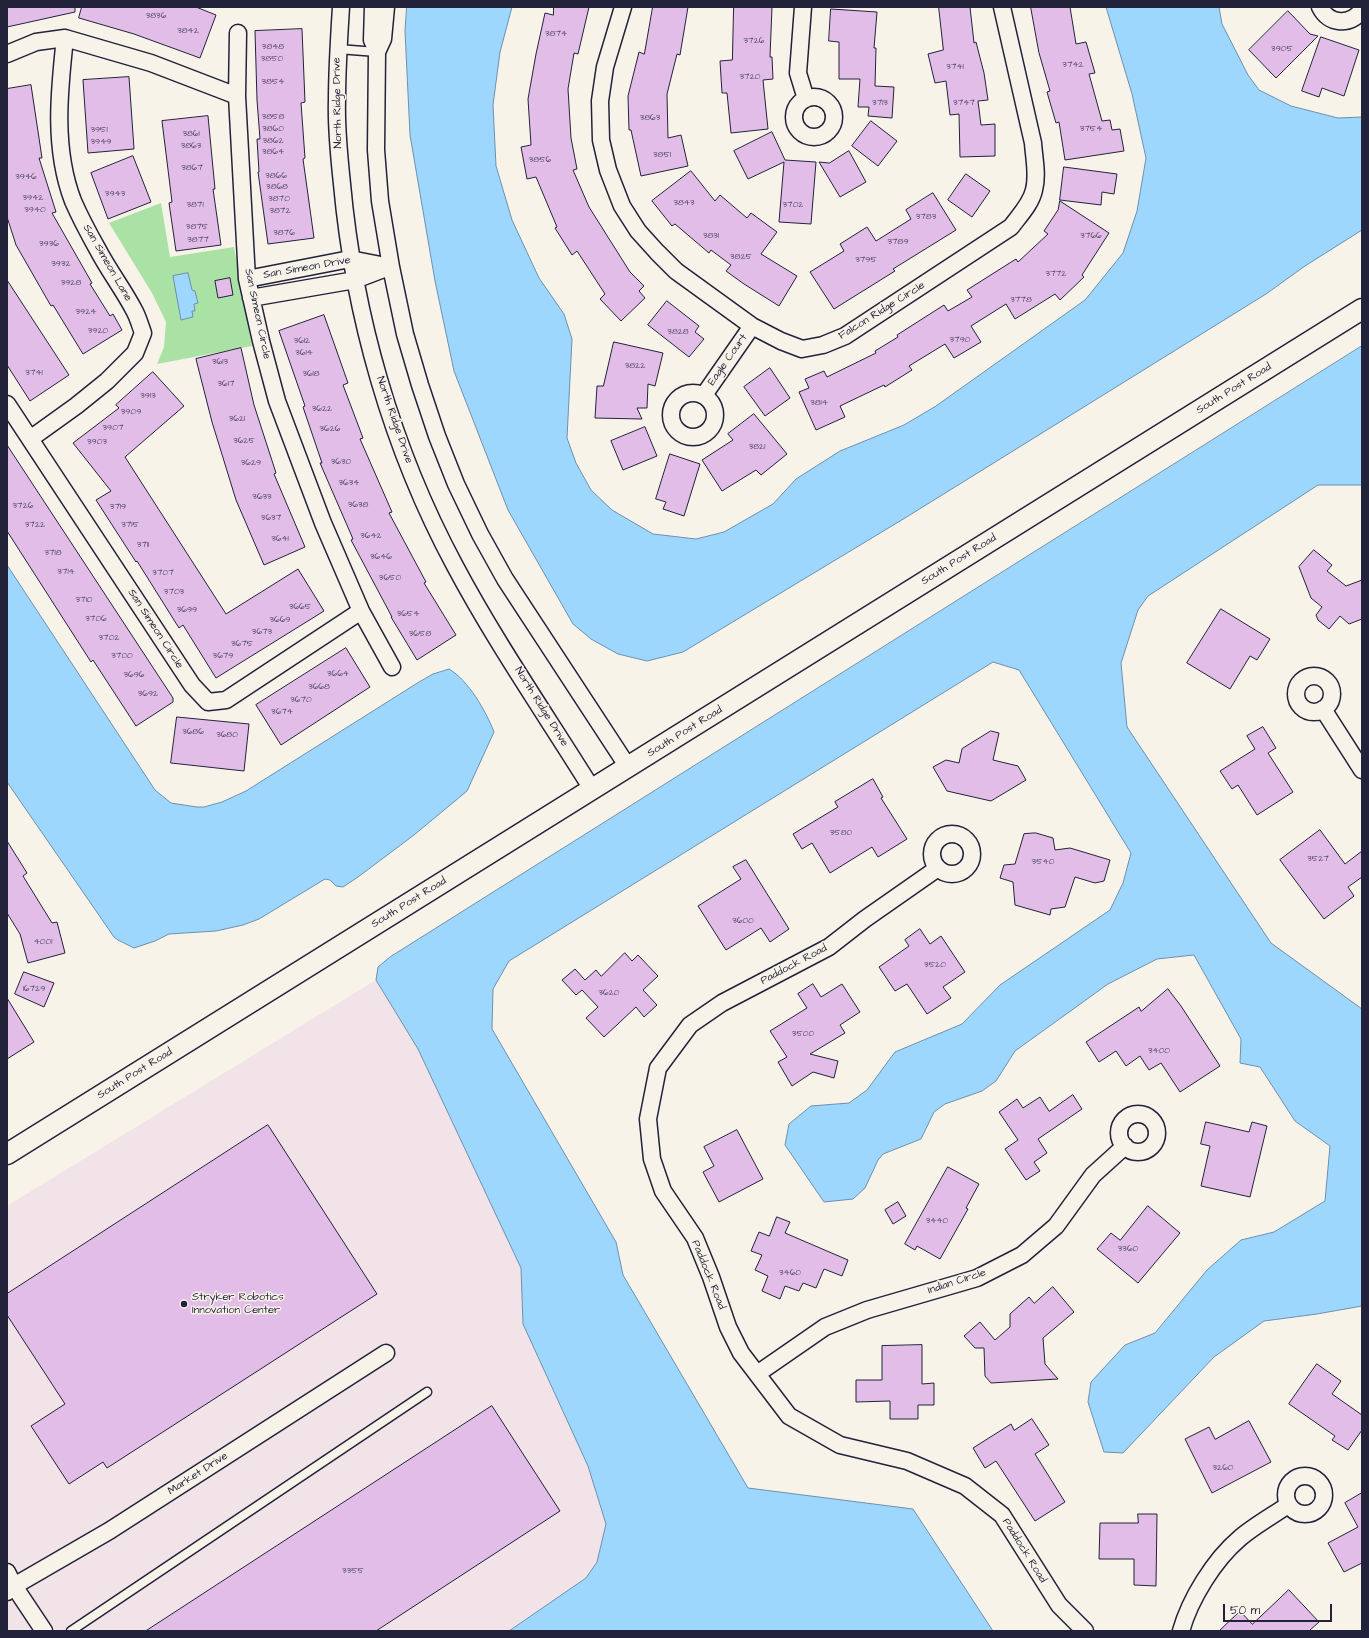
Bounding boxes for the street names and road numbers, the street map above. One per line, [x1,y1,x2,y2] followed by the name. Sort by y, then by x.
[331,57,345,149] street label: North Ridge Drive
[80,222,134,304] street label: San Simeon Lane
[262,254,352,282] street label: San Simeon Drive
[241,268,273,360] street label: San Simeon Circle
[836,279,928,343] street label: Falcon Ridge Circle
[705,332,751,388] street label: Eagle Court
[1194,361,1274,417] street label: South Post Road
[373,375,415,465] street label: North Ridge Drive
[919,532,999,588] street label: South Post Road
[124,587,186,671] street label: San Simeon Circle
[511,665,571,749] street label: North Ridge Drive
[645,704,725,760] street label: South Post Road
[369,875,449,931] street label: South Post Road
[758,942,830,988] street label: Paddock Road
[95,1046,175,1102] street label: South Post Road
[688,1238,728,1312] street label: Paddock Road
[926,1266,988,1298] street label: Indian Circle
[166,1450,230,1498] street label: Market Drive
[999,1516,1049,1586] street label: Paddock Road

